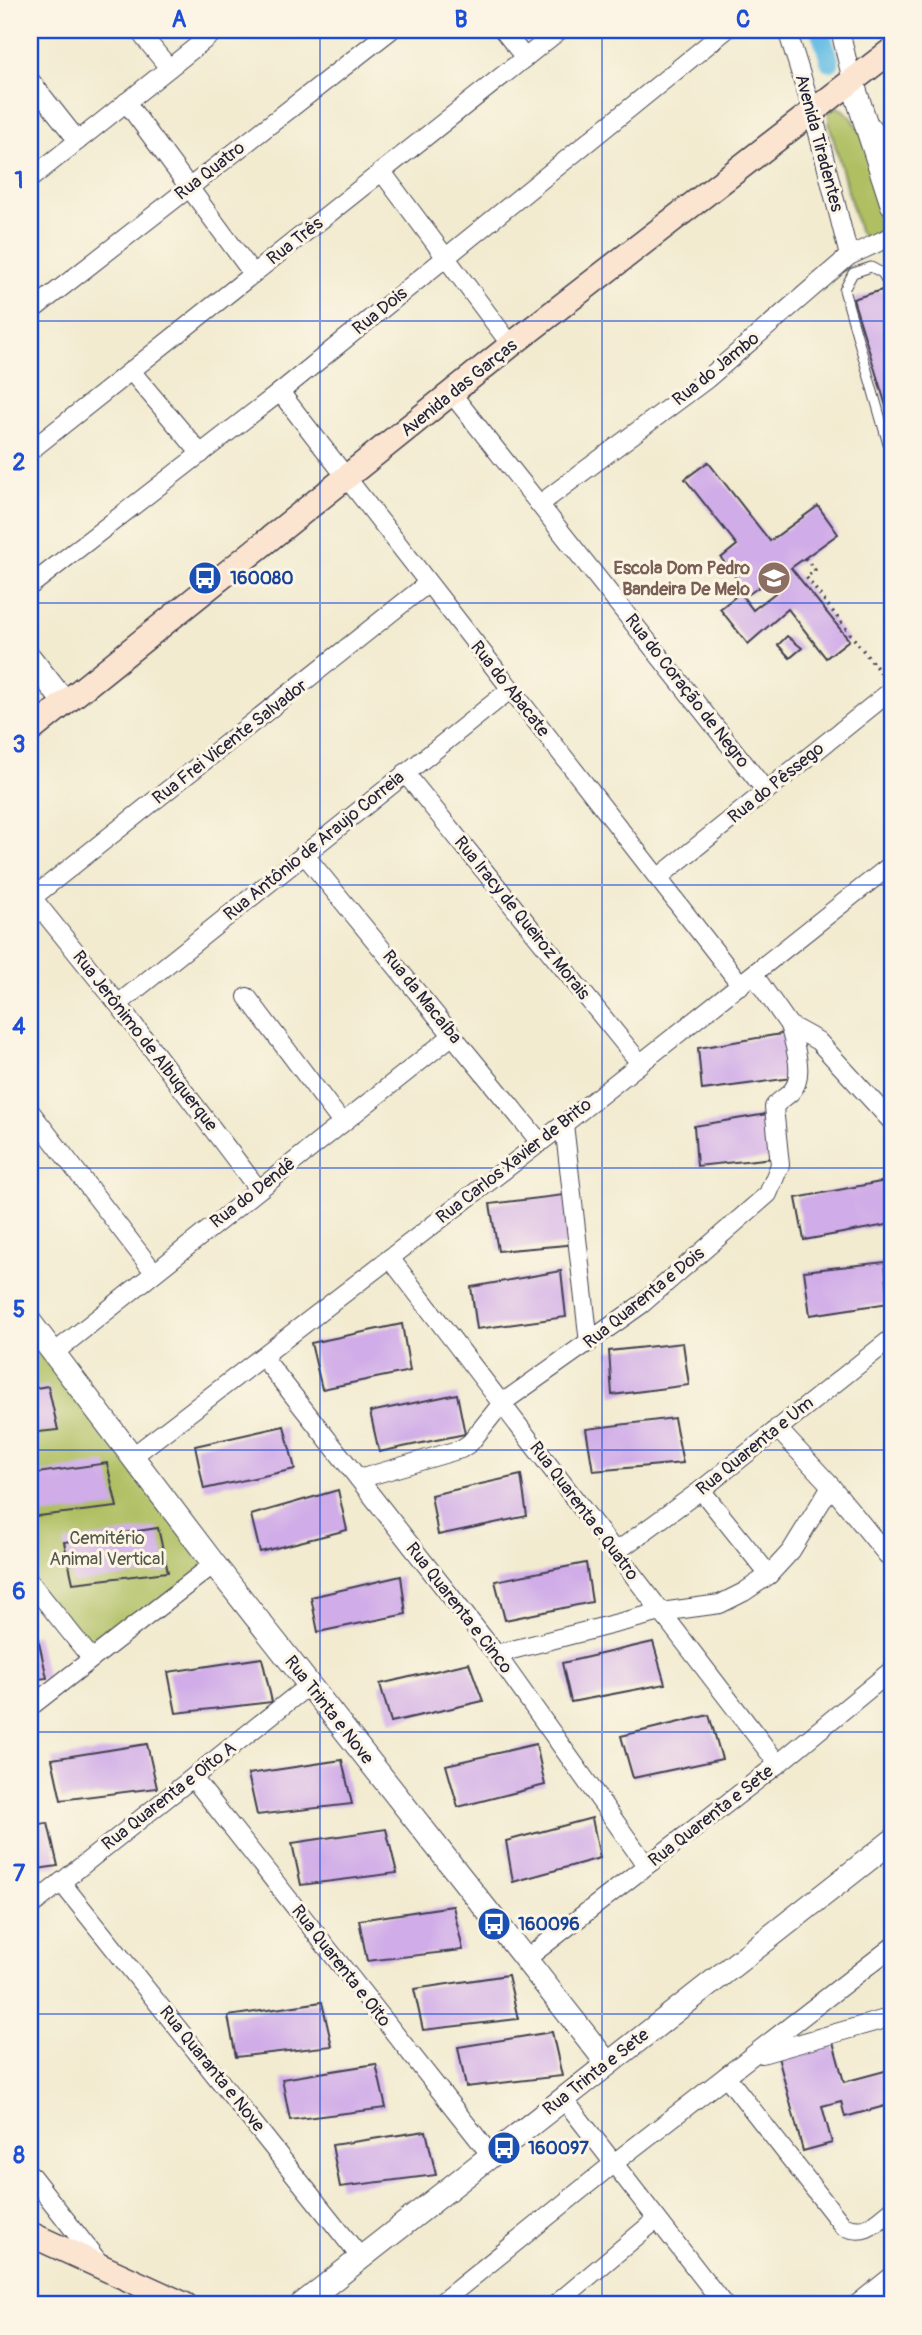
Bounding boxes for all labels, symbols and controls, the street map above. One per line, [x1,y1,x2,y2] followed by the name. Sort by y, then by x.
[172,5,187,34] text: A
[454,5,468,34] text: B
[736,5,750,34] text: C
[790,72,848,214] street label: Avenida Tiradentes
[170,136,250,205] street label: Rua Quatro
[15,166,24,195] text: 1
[262,212,328,270] street label: Rua Três
[348,282,412,340] street label: Rua Dois
[668,327,764,411] street label: Rua do Jambo
[396,334,522,442] street label: Avenida das Garças
[13,448,26,477] text: 2
[614,557,750,601] place label: Escola Dom Pedro Bandeira De Melo
[186,559,224,597] bus stop icon: 160080
[755,559,793,597] school or university icon: Escola Dom Pedro Bandeira De Melo
[230,567,293,590] place label: 160080
[620,609,754,773] street label: Rua do Coração de Negro
[465,636,555,742] street label: Rua do Abacate
[148,674,313,810] street label: Rua Frei Vicente Salvador
[13,730,25,759] text: 3
[723,737,829,829] street label: Rua do Pêssego
[219,766,409,926] street label: Rua Antônio de Araujo Correia
[449,832,595,1004] street label: Rua Iracy de Queiroz Morais
[377,945,467,1049] street label: Rua da Macaíba
[67,946,223,1136] street label: Rua Jerônimo de Albuquerque
[12,1012,26,1041] text: 4
[432,1093,597,1229] street label: Rua Carlos Xavier de Brito
[206,1152,300,1234] street label: Rua do Dendê
[579,1242,709,1354] street label: Rua Quarenta e Dois
[13,1295,25,1324] text: 5
[691,1391,819,1501] street label: Rua Quarenta e Um
[524,1437,644,1585] street label: Rua Quarenta e Quatro
[49,1527,165,1571] park label: Cemitério Animal Vertical
[401,1538,518,1678] street label: Rua Quarenta e Cinco
[12,1577,26,1606] text: 6
[279,1651,379,1769] street label: Rua Trinta e Nove
[97,1736,241,1856] street label: Rua Quarenta e Oito A
[644,1760,778,1872] street label: Rua Quarenta e Sete
[13,1859,26,1888] text: 7
[286,1900,396,2032] street label: Rua Quarenta e Oito
[475,1905,513,1943] bus stop icon: 160096
[518,1913,580,1936] place label: 160096
[154,2001,270,2137] street label: Rua Quaranta e Nove
[538,2023,654,2121] street label: Rua Trinta e Sete
[485,2129,523,2167] bus stop icon: 160097
[528,2137,589,2160] place label: 160097
[13,2141,25,2170] text: 8

